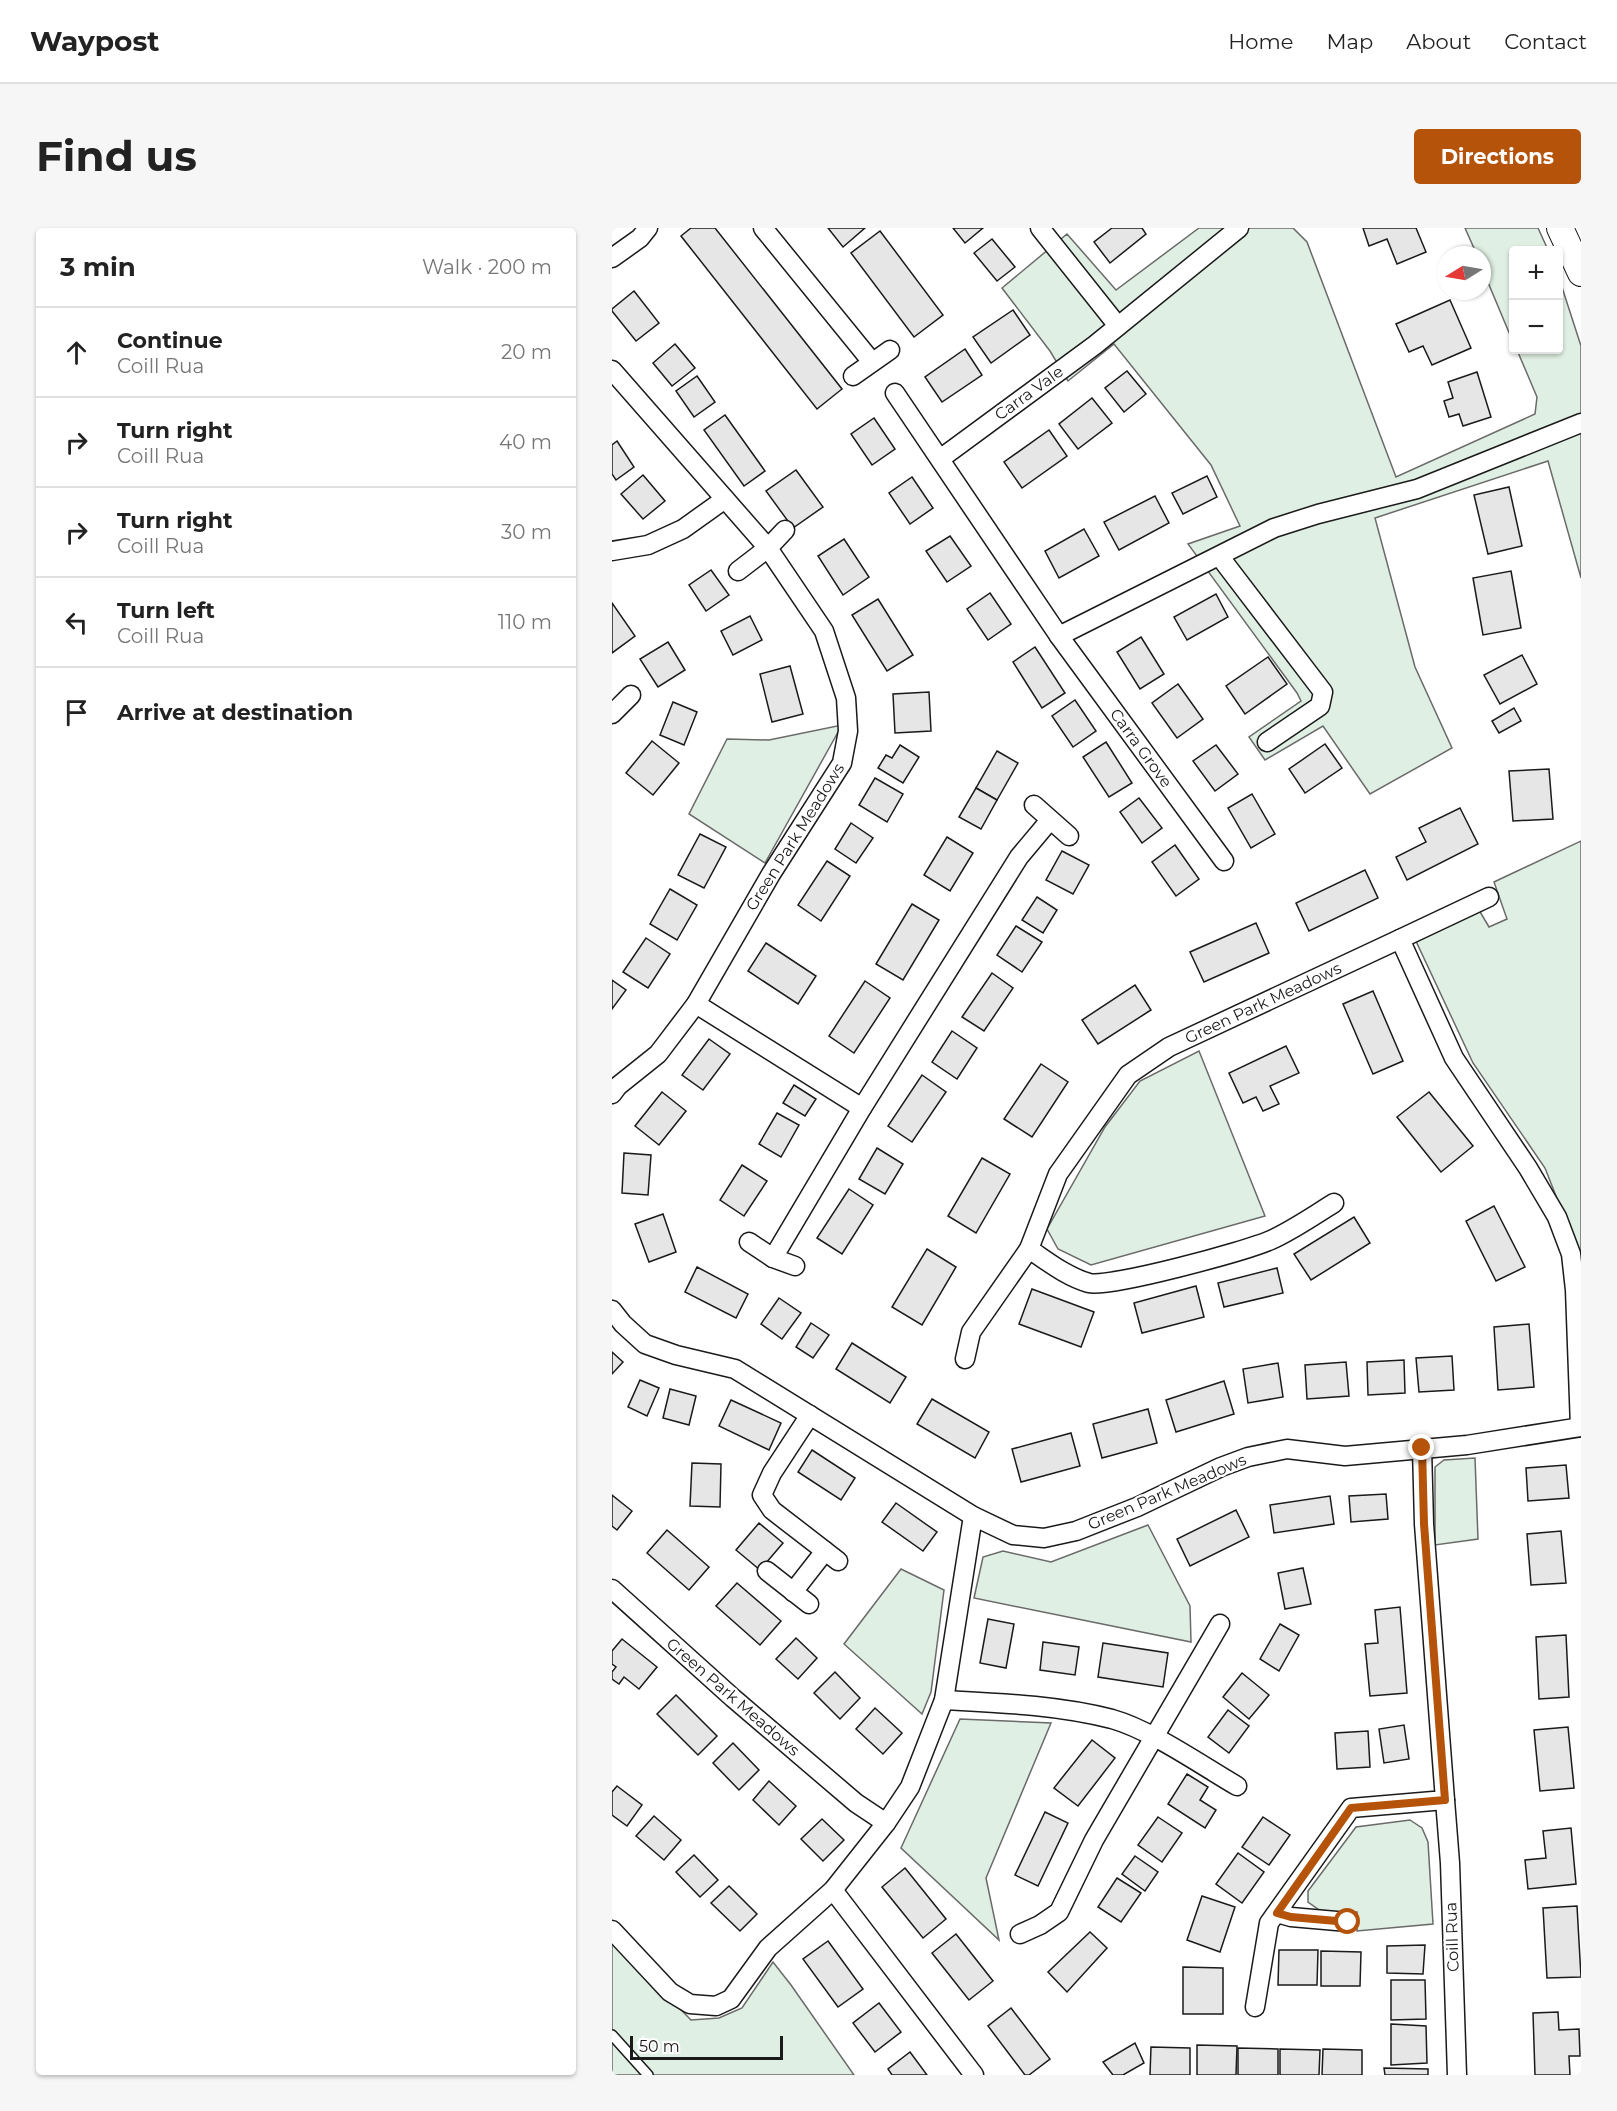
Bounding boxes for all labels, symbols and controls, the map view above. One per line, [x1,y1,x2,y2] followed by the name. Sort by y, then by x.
[30,24,160,58] text: Waypost
[1228,29,1293,54] text: Home
[1326,29,1373,54] text: Map
[1406,29,1471,54] text: About
[1504,29,1587,54] text: Contact
[1414,129,1581,184] button: Directions
[36,130,197,182] text: Find us
[1437,246,1491,300] north arrow
[1509,246,1563,354] map controls
[1509,246,1563,300] button: +
[60,251,136,283] text: 3 min
[422,255,552,279] text: Walk · 200 m
[1509,300,1563,354] button: −
[117,327,223,354] text: Continue
[60,336,93,369] icon: ahead
[501,340,552,364] text: 20 m
[117,354,204,378] text: Coill Rua
[991,362,1067,424] street label: Carra Vale
[117,417,232,444] text: Turn right
[60,426,93,459] icon: right
[499,430,552,454] text: 40 m
[117,444,204,468] text: Coill Rua
[117,507,232,534] text: Turn right
[60,516,93,549] icon: right
[501,520,552,544] text: 30 m
[117,534,204,558] text: Coill Rua
[117,597,215,624] text: Turn left
[60,606,93,639] icon: left
[498,610,552,634] text: 110 m
[117,624,204,648] text: Coill Rua
[60,696,93,729] icon: arrive
[117,699,353,726] text: Arrive at destination
[1106,705,1176,791] street label: Carra Grove
[742,760,848,914] street label: Green Park Meadows
[1182,958,1344,1048] street label: Green Park Meadows
[1408,1434,1434,1460] route end
[1085,1450,1249,1534] street label: Green Park Meadows
[663,1634,804,1760] street label: Green Park Meadows
[1441,1902,1463,1972] street label: Coill Rua
[1334,1908,1360,1934] route start
[630,2033,783,2060] scale bar
[639,2037,680,2056] text: 50 m

